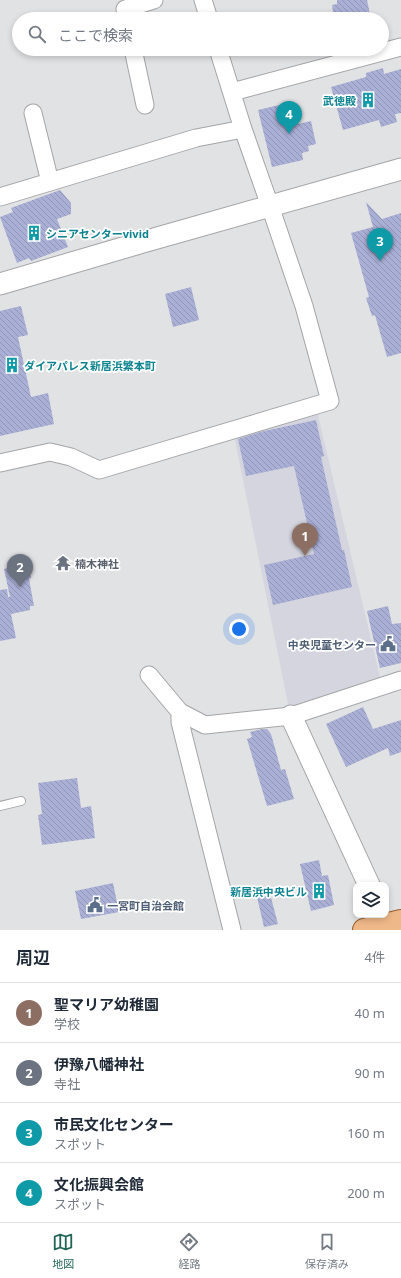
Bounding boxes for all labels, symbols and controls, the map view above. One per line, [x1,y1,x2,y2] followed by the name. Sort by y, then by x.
[12,12,389,56] search box
[26,23,48,45] icon: search
[58,25,133,45] text: ここで検索
[359,91,377,109] building icon: 武徳殿
[323,93,356,108] place label: 武徳殿
[276,101,302,134] pin: 4
[25,224,43,242] building icon: シニアセンターvivid
[46,226,149,241] place label: シニアセンターvivid
[367,228,393,261] pin: 3
[3,356,21,374] building icon: ダイアパレス新居浜繁本町
[24,358,156,373] place label: ダイアパレス新居浜繁本町
[292,523,318,556] pin: 1
[7,554,33,587] pin: 2
[54,554,72,572] temple icon: 楠木神社
[75,556,119,571] place label: 楠木神社
[229,619,249,639] your location
[379,635,397,653] public building icon: 中央児童センター
[288,637,376,652] place label: 中央児童センター
[310,882,328,900] building icon: 新居浜中央ビル
[353,882,389,918] map controls
[353,882,389,918] button: layers
[230,884,307,899] place label: 新居浜中央ビル
[86,896,104,914] public building icon: 一宮町自治会館
[107,898,184,913] place label: 一宮町自治会館
[16,946,50,969] text: 周辺
[365,948,385,966] text: 4件
[54,994,159,1014] text: 聖マリア幼稚園
[25,1004,33,1022] text: 1
[355,1004,385,1022] text: 40 m
[54,1015,80,1033] text: 学校
[54,1054,144,1074] text: 伊豫八幡神社
[25,1064,33,1082] text: 2
[355,1064,385,1082] text: 90 m
[54,1075,80,1093] text: 寺社
[54,1114,174,1134] text: 市民文化センター
[25,1124,33,1142] text: 3
[347,1124,385,1142] text: 160 m
[54,1135,106,1153] text: スポット
[54,1174,144,1194] text: 文化振興会館
[25,1184,33,1202] text: 4
[347,1184,385,1202] text: 200 m
[54,1195,106,1213] text: スポット
[52,1231,74,1271] tab: 地図
[178,1231,200,1271] tab: 経路
[305,1231,349,1271] tab: 保存済み

